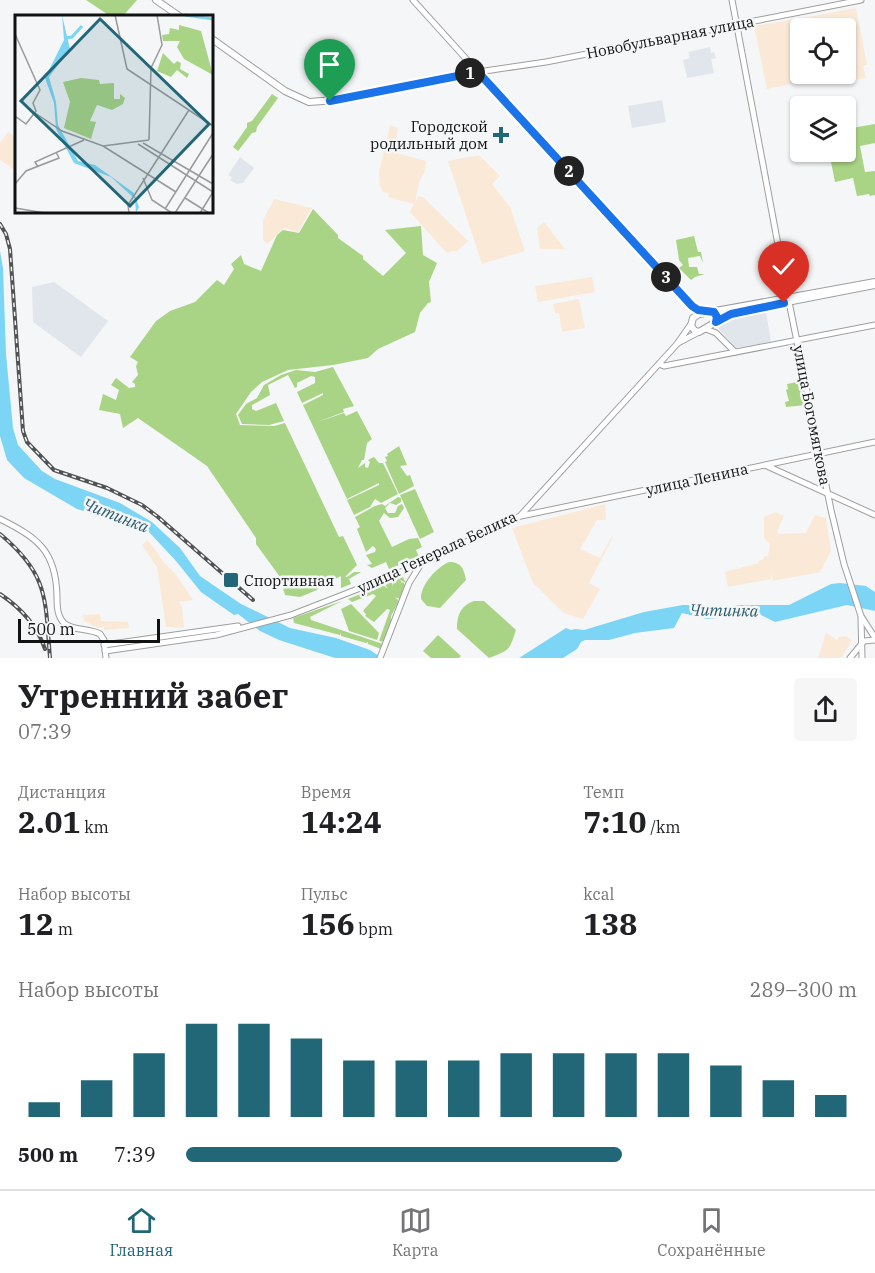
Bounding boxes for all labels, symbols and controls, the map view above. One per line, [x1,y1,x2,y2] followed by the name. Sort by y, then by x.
[585,11,755,63] street label: Новобульварная улица
[15,15,213,213] inset map
[790,18,856,162] map controls
[790,18,856,84] button: locate
[304,39,355,101] pin
[313,48,346,81] icon: arrive
[455,58,485,88] pin: 1
[465,63,475,83] text: 1
[790,96,856,162] button: layers
[370,117,488,153] place label: Городской родильный дом
[492,126,510,144] marker: Городской родильный дом
[554,156,584,186] pin: 2
[564,161,574,181] text: 2
[758,241,809,303] pin
[767,250,800,283] icon: check
[651,262,681,292] pin: 3
[661,267,671,287] text: 3
[789,343,835,487] street label: улица Богомягкова
[644,459,750,499] street label: улица Ленина
[80,493,152,537] water label: Читинка
[354,507,520,597] street label: улица Генерала Белика
[222,571,240,589] marker: Спортивная
[244,571,334,590] place label: Спортивная
[689,599,759,621] water label: Читинка
[18,616,160,644] scale bar
[27,619,75,639] text: 500 m
[18,674,288,717] text: Утренний забег
[794,678,857,741] button: share
[18,718,72,745] text: 07:39
[18,782,106,802] text: Дистанция
[301,782,351,802] text: Время
[583,782,624,802] text: Темп
[18,802,80,841] text: 2.01
[301,802,382,841] text: 14:24
[583,802,646,841] text: 7:10
[80,817,109,837] text: km
[646,817,681,837] text: /km
[18,884,131,904] text: Набор высоты
[301,884,348,904] text: Пульс
[583,884,614,904] text: kcal
[18,904,54,943] text: 12
[301,904,355,943] text: 156
[583,904,637,943] text: 138
[54,919,73,939] text: m
[355,919,393,939] text: bpm
[18,976,159,1003] text: Набор высоты
[750,976,857,1003] text: 289–300 m
[18,1141,78,1168] text: 500 m
[114,1141,156,1168] text: 7:39
[109,1204,173,1260] tab: Главная
[392,1204,438,1260] tab: Карта
[657,1204,766,1260] tab: Сохранённые

